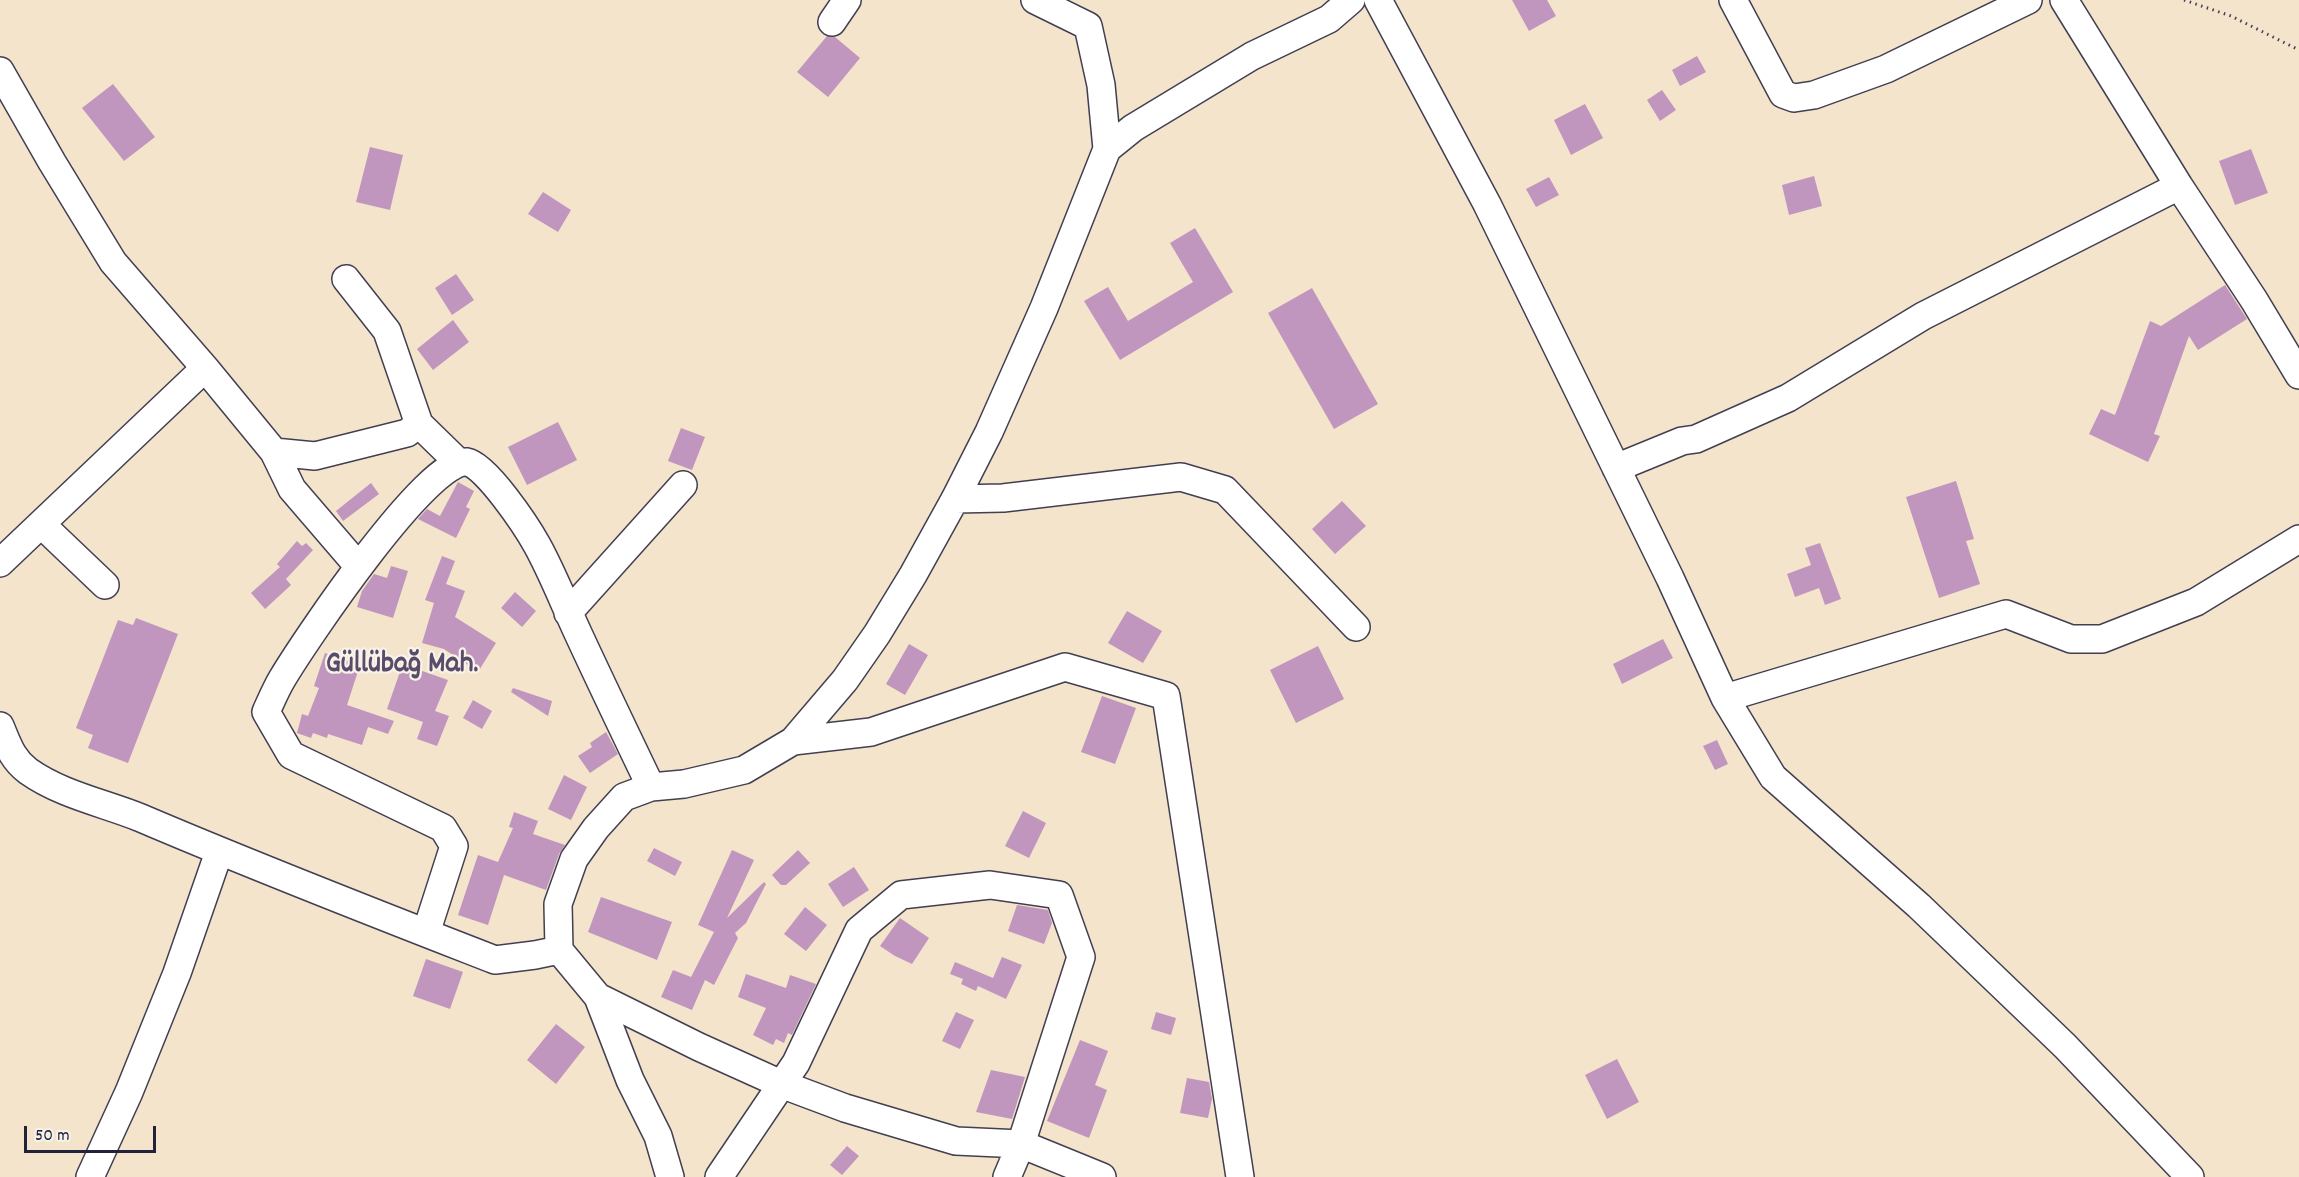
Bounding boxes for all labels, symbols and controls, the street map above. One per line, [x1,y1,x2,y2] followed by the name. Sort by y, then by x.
[326,649,478,685] district label: Güllübağ Mah.
[27,1114,159,1152] scale bar
[35,1124,70,1149] text: 50 m

